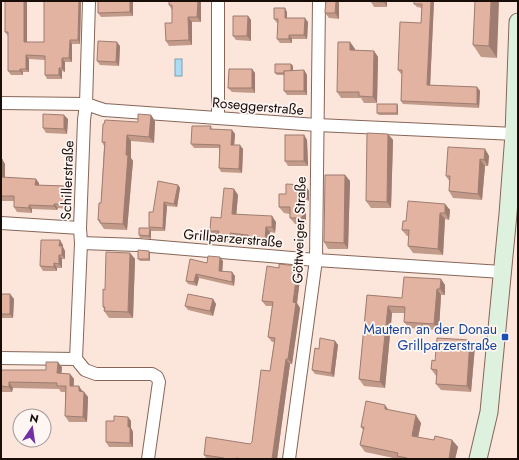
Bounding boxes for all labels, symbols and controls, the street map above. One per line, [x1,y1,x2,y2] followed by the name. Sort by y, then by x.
[211,92,305,120] street label: Roseggerstraße
[56,140,78,220] street label: Schillerstraße
[287,176,311,284] street label: Göttweiger Straße
[183,224,283,252] street label: Grillparzerstraße
[364,319,497,355] place label: Mautern an der Donau Grillparzerstraße
[500,332,510,342] marker: Mautern an der Donau Grillparzerstraße
[12,408,52,448] north arrow
[28,409,40,427] text: N

